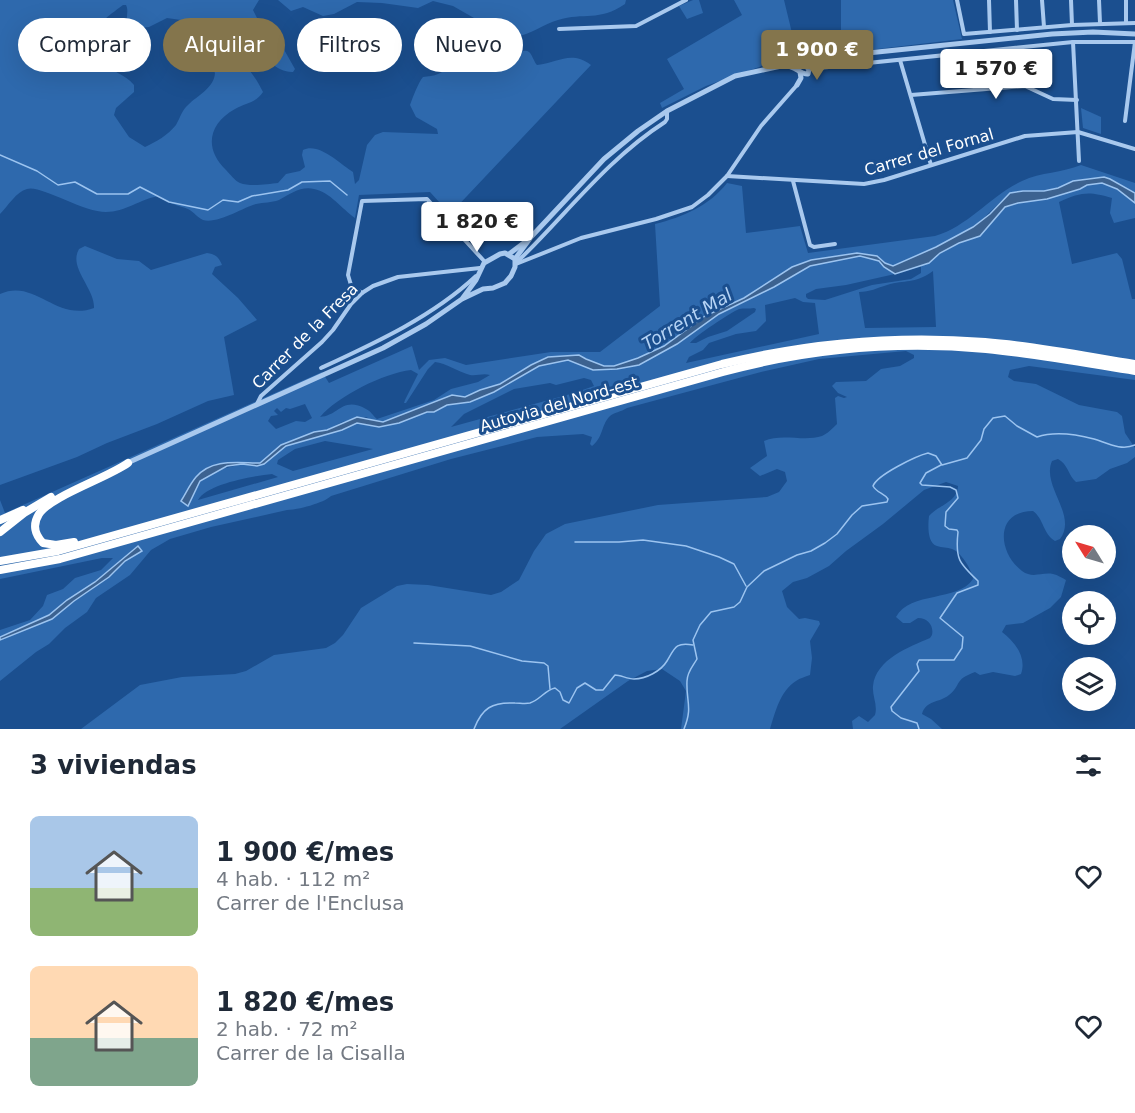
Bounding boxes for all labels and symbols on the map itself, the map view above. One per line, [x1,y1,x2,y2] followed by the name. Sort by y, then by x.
[762,30,872,81] pin: 1 900 €
[941,49,1051,100] pin: 1 570 €
[862,124,996,180] street label: Carrer del Fornal
[422,202,532,253] pin: 1 820 €
[248,279,362,393] street label: Carrer de la Fresa
[638,284,736,354] water label: Torrent Mal
[478,372,640,436] street label: Autovia del Nord-est
[1062,525,1116,579] north arrow

